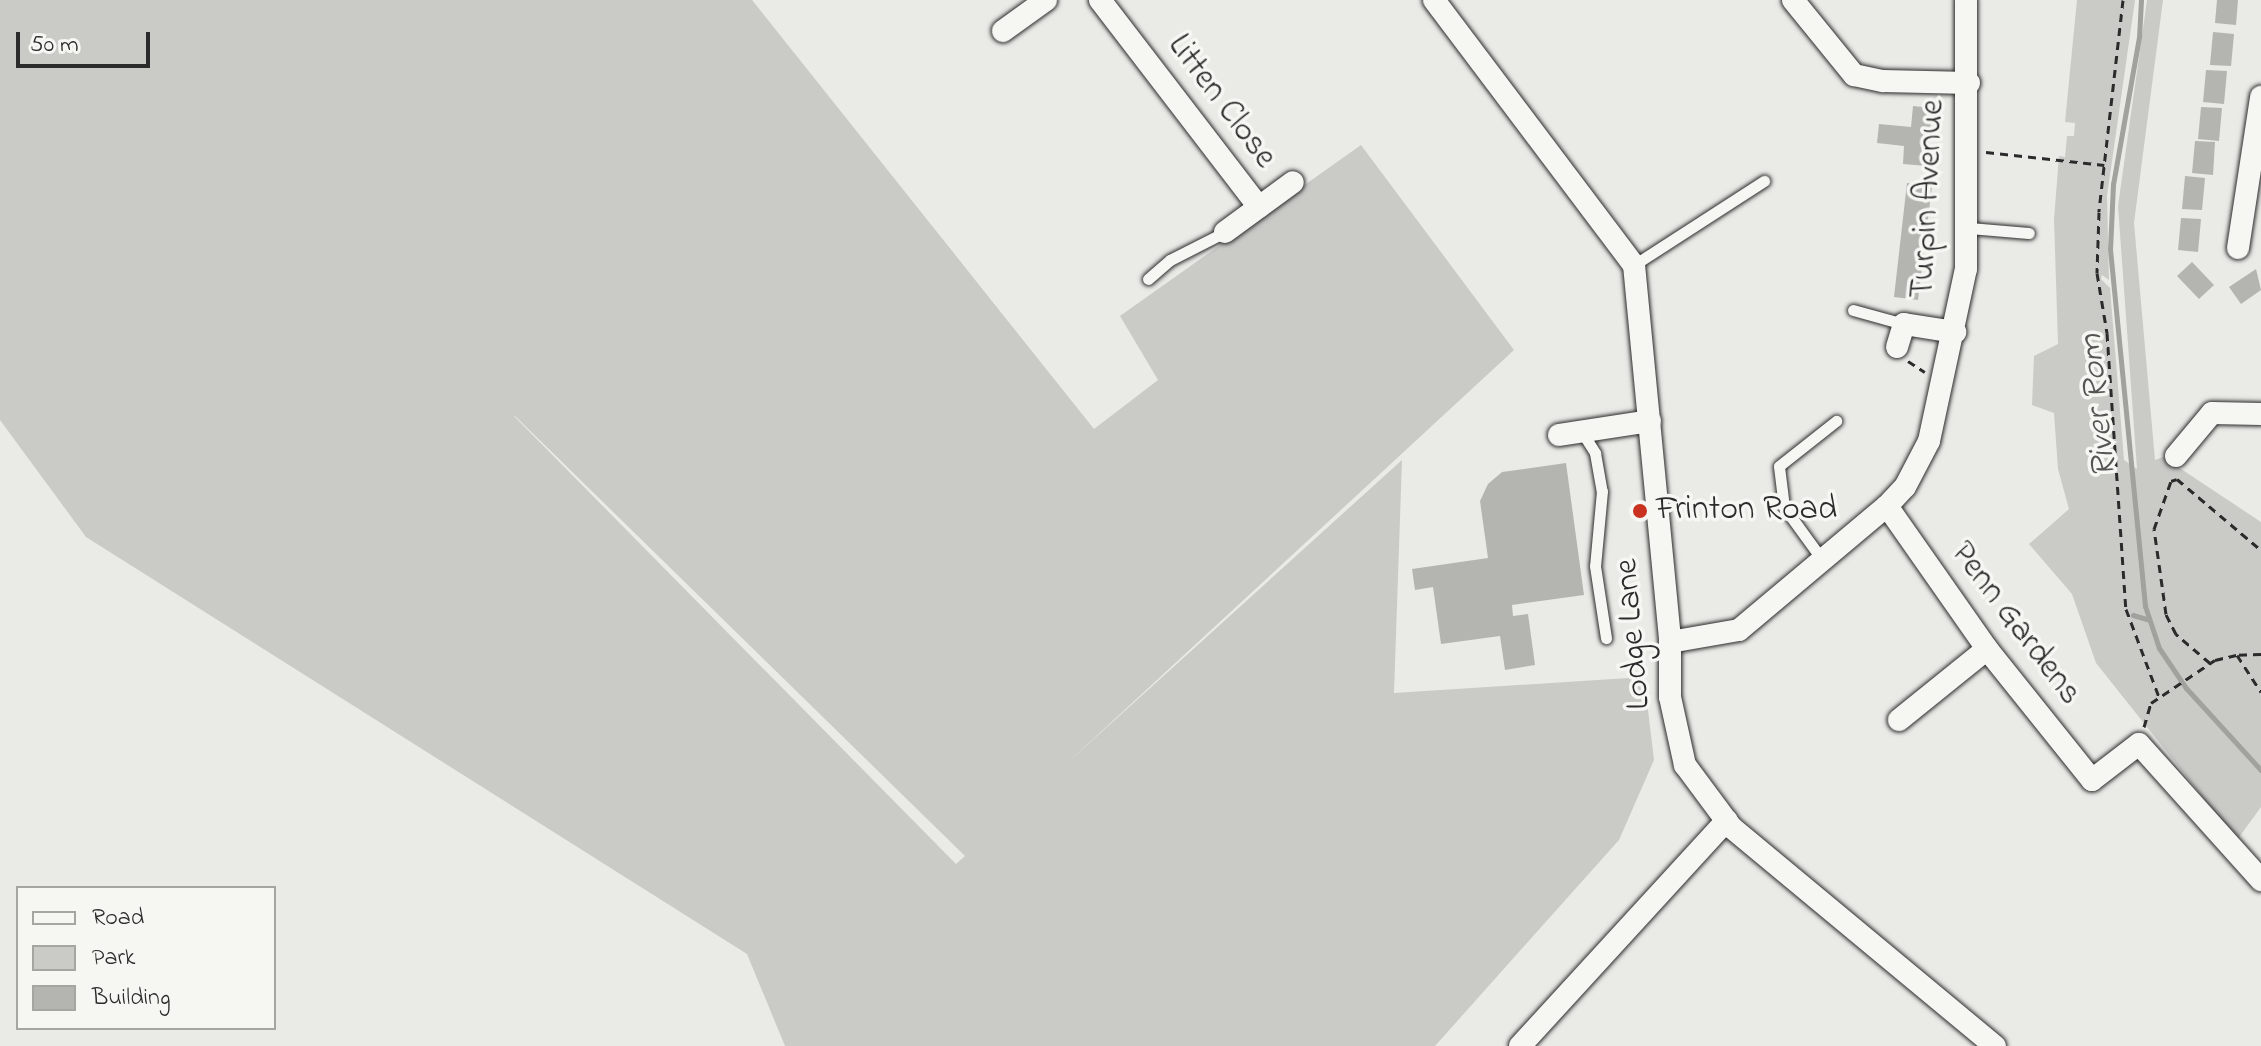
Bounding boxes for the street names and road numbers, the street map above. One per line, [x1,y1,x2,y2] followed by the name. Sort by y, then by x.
[1158,27,1284,177] street label: Litten Close
[1903,99,1955,299] street label: Turpin Avenue
[1940,534,2090,714] street label: Penn Gardens
[1607,557,1661,711] street label: Lodge Lane

